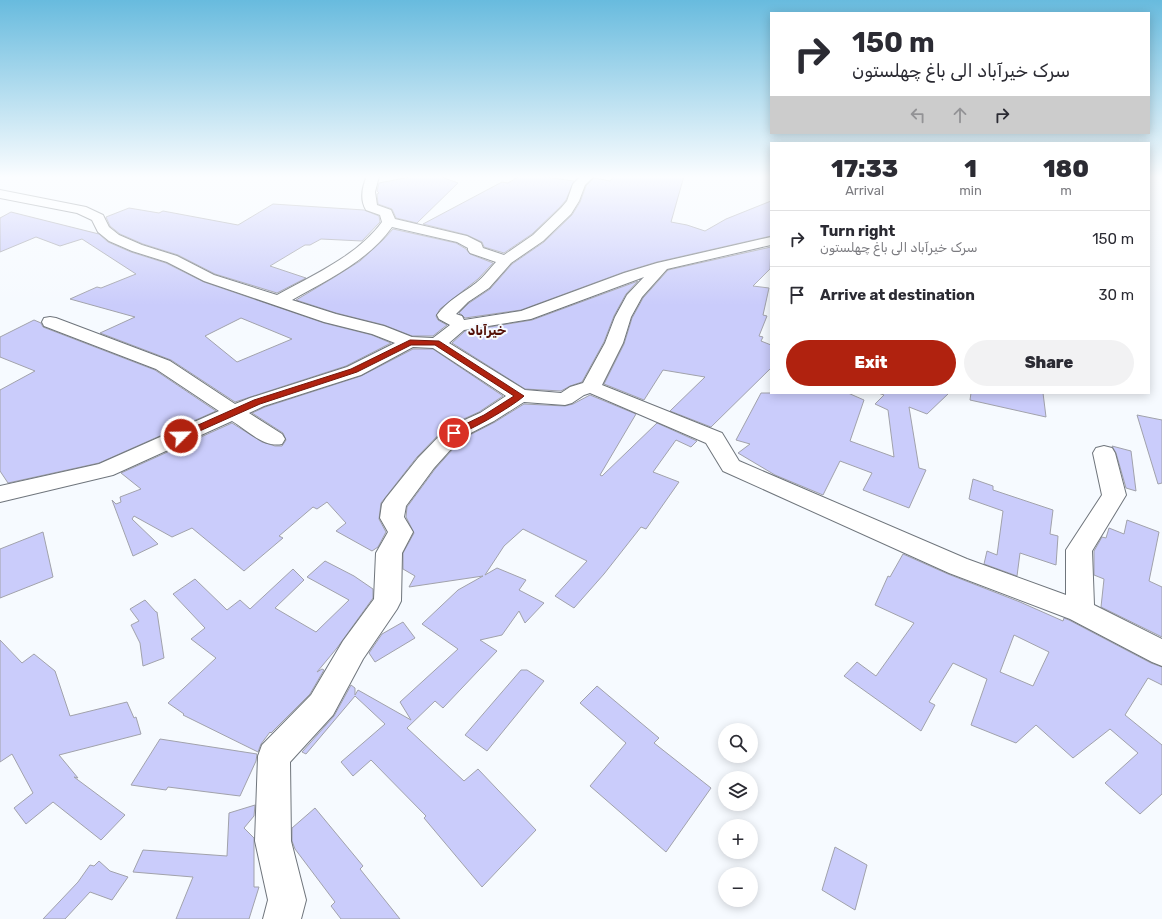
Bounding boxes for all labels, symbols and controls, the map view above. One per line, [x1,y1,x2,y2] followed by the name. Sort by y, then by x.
[852,26,935,59] text: 150 m
[786,28,838,80] icon: right
[852,60,1070,82] text: سرک خیرآباد الی باغ چهلستون
[907,104,929,126] icon: left
[949,104,971,126] icon: ahead
[991,104,1013,126] icon: right
[831,155,898,183] text: 17:33
[964,155,977,183] text: 1
[1043,155,1089,183] text: 180
[845,183,884,198] text: Arrival
[959,183,982,198] text: min
[1060,183,1072,198] text: m
[820,222,895,240] text: Turn right
[786,228,808,250] icon: right
[1092,230,1134,248] text: 150 m
[820,240,978,255] text: سرک خیرآباد الی باغ چهلستون
[786,284,808,306] icon: arrive
[820,286,975,304] text: Arrive at destination
[1098,286,1134,304] text: 30 m
[468,323,506,338] district label: خیرآباد
[786,340,956,386] button: Exit
[964,340,1134,386] button: Share
[160,415,202,457] position arrow
[437,416,471,450] pin
[443,422,465,444] icon: arrive
[718,723,758,907] map controls
[718,723,758,763] button: search
[718,771,758,811] button: layers
[718,819,758,859] button: +
[718,867,758,907] button: −

